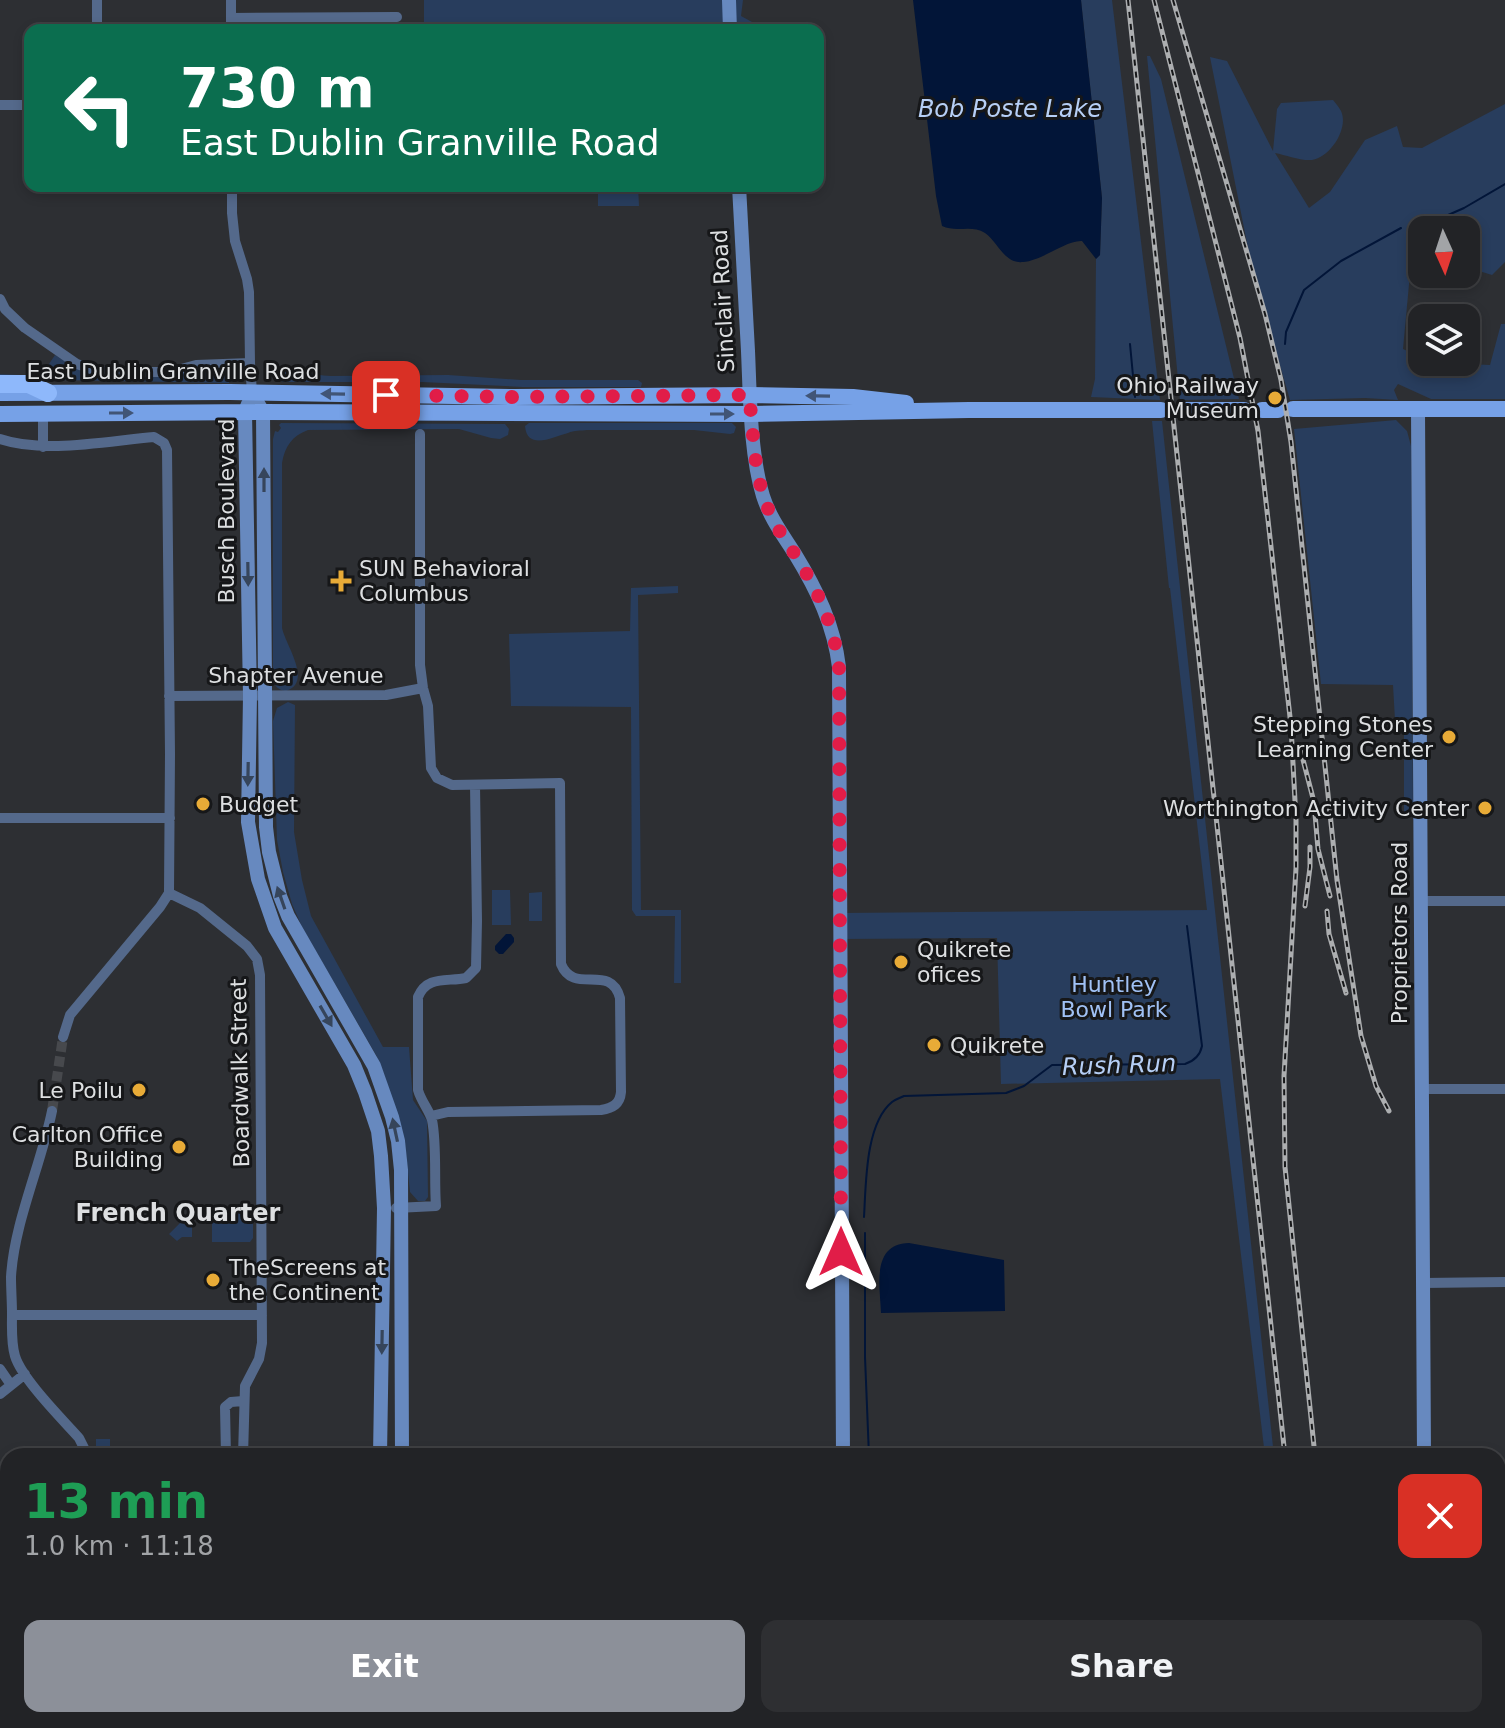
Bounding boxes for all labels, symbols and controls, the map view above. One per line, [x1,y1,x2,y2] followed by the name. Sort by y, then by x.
[180,55,375,120] text: 730 m
[48,56,152,160] icon: left
[918,95,1102,123] water label: Bob Poste Lake
[180,122,660,163] text: East Dublin Granville Road
[1408,216,1480,288] north arrow
[1408,216,1480,376] map controls
[707,229,739,373] street label: Sinclair Road
[1408,304,1480,376] button: layers
[26,359,320,384] street label: East Dublin Granville Road
[352,361,420,429] pin
[364,373,408,417] icon: arrive
[1116,373,1259,423] place label: Ohio Railway Museum
[320,387,345,400] one-way arrow
[1266,389,1284,407] marker: Ohio Railway Museum
[805,390,830,402] one-way arrow
[109,407,134,419] one-way arrow
[710,408,735,420] one-way arrow
[214,419,239,603] street label: Busch Boulevard
[258,467,270,492] one-way arrow
[359,556,530,606] place label: SUN Behavioral Columbus
[242,562,254,587] one-way arrow
[330,570,352,592] marker: SUN Behavioral Columbus
[208,663,384,688] street label: Shapter Avenue
[1253,712,1434,762] place label: Stepping Stones Learning Center
[1440,728,1458,746] marker: Stepping Stones Learning Center
[242,762,255,787] one-way arrow
[219,792,299,817] place label: Budget
[194,795,212,813] marker: Budget
[1163,796,1470,821] place label: Worthington Activity Center
[1476,799,1494,817] marker: Worthington Activity Center
[1387,842,1412,1024] street label: Proprietors Road
[275,886,287,910] one-way arrow
[917,937,1011,987] place label: Quikrete ofices
[892,953,910,971] marker: Quikrete ofices
[1060,972,1168,1022] park label: Huntley Bowl Park
[226,978,254,1168] street label: Boardwalk Street
[319,1005,333,1027] one-way arrow
[950,1033,1044,1058] place label: Quikrete
[925,1036,943,1054] marker: Quikrete
[1061,1049,1177,1081] water label: Rush Run
[38,1078,123,1103] place label: Le Poilu
[130,1081,148,1099] marker: Le Poilu
[388,1117,401,1142] one-way arrow
[12,1122,163,1172] place label: Carlton Office Building
[170,1138,188,1156] marker: Carlton Office Building
[76,1199,281,1227] district label: French Quarter
[799,1210,883,1294] position arrow
[228,1255,386,1305] place label: TheScreens at the Continent
[204,1271,222,1289] marker: TheScreens at the Continent
[375,1330,388,1355] one-way arrow
[24,1473,208,1529] text: 13 min
[1398,1474,1482,1558] button: close
[24,1531,214,1561] text: 1.0 km · 11:18
[24,1620,745,1712] button: Exit
[761,1620,1482,1712] button: Share

